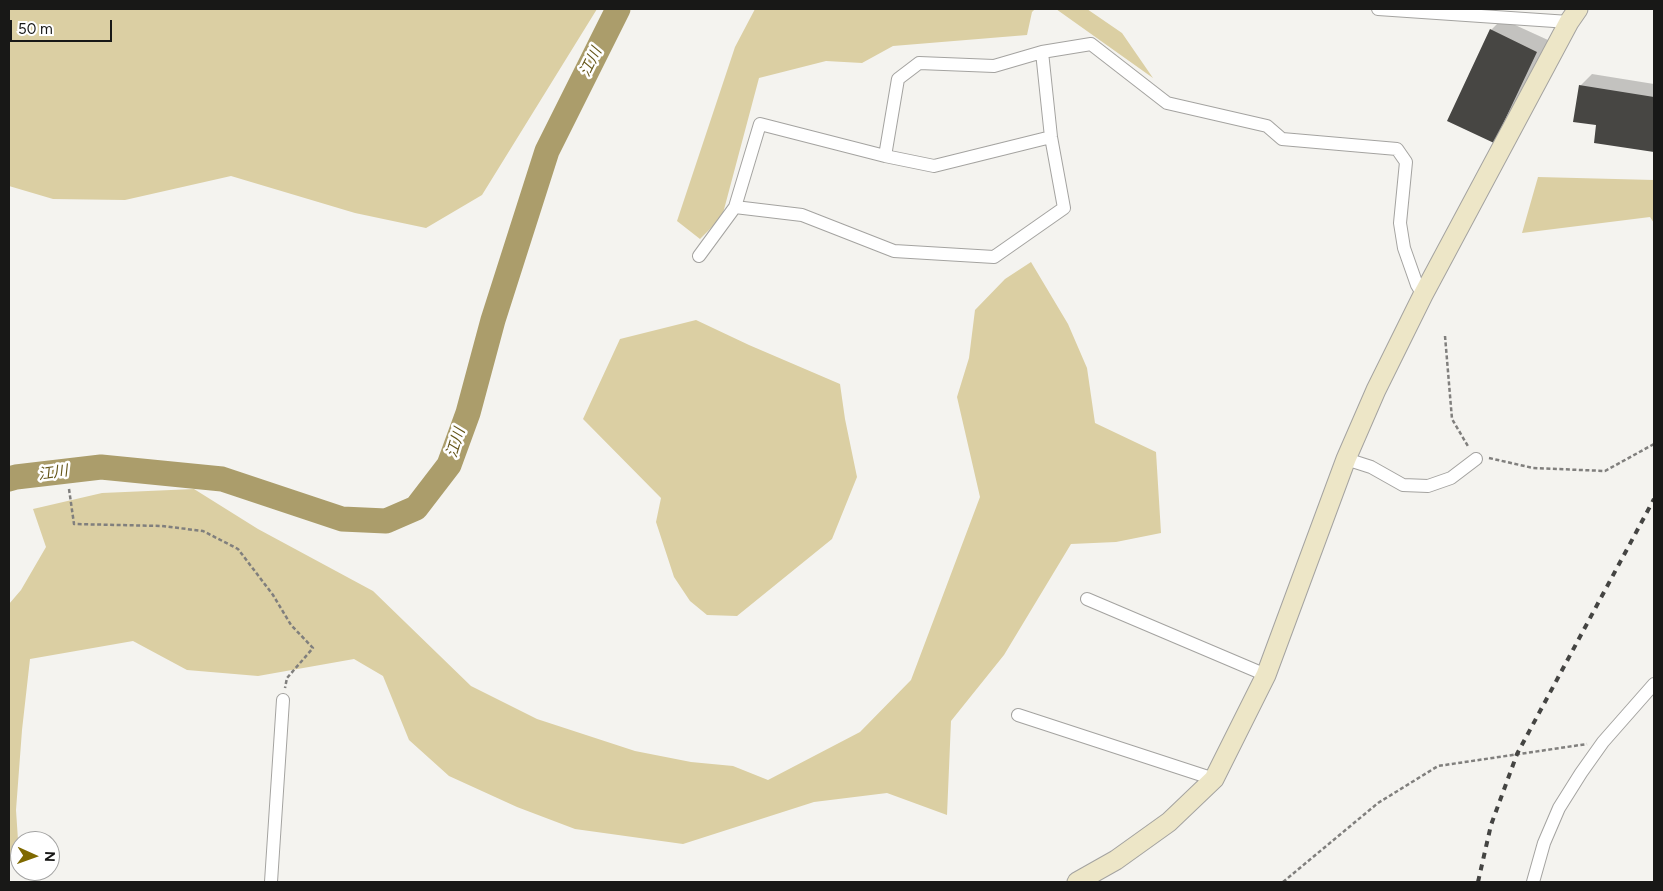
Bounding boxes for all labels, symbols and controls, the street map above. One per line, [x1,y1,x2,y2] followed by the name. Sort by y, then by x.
[12,10,115,42] scale bar
[18,20,53,38] text: 50 m
[576,45,606,79] water label: 江川
[443,426,469,460] water label: 江川
[37,462,69,484] water label: 江川
[10,831,60,881] north arrow
[41,851,58,862] text: N

